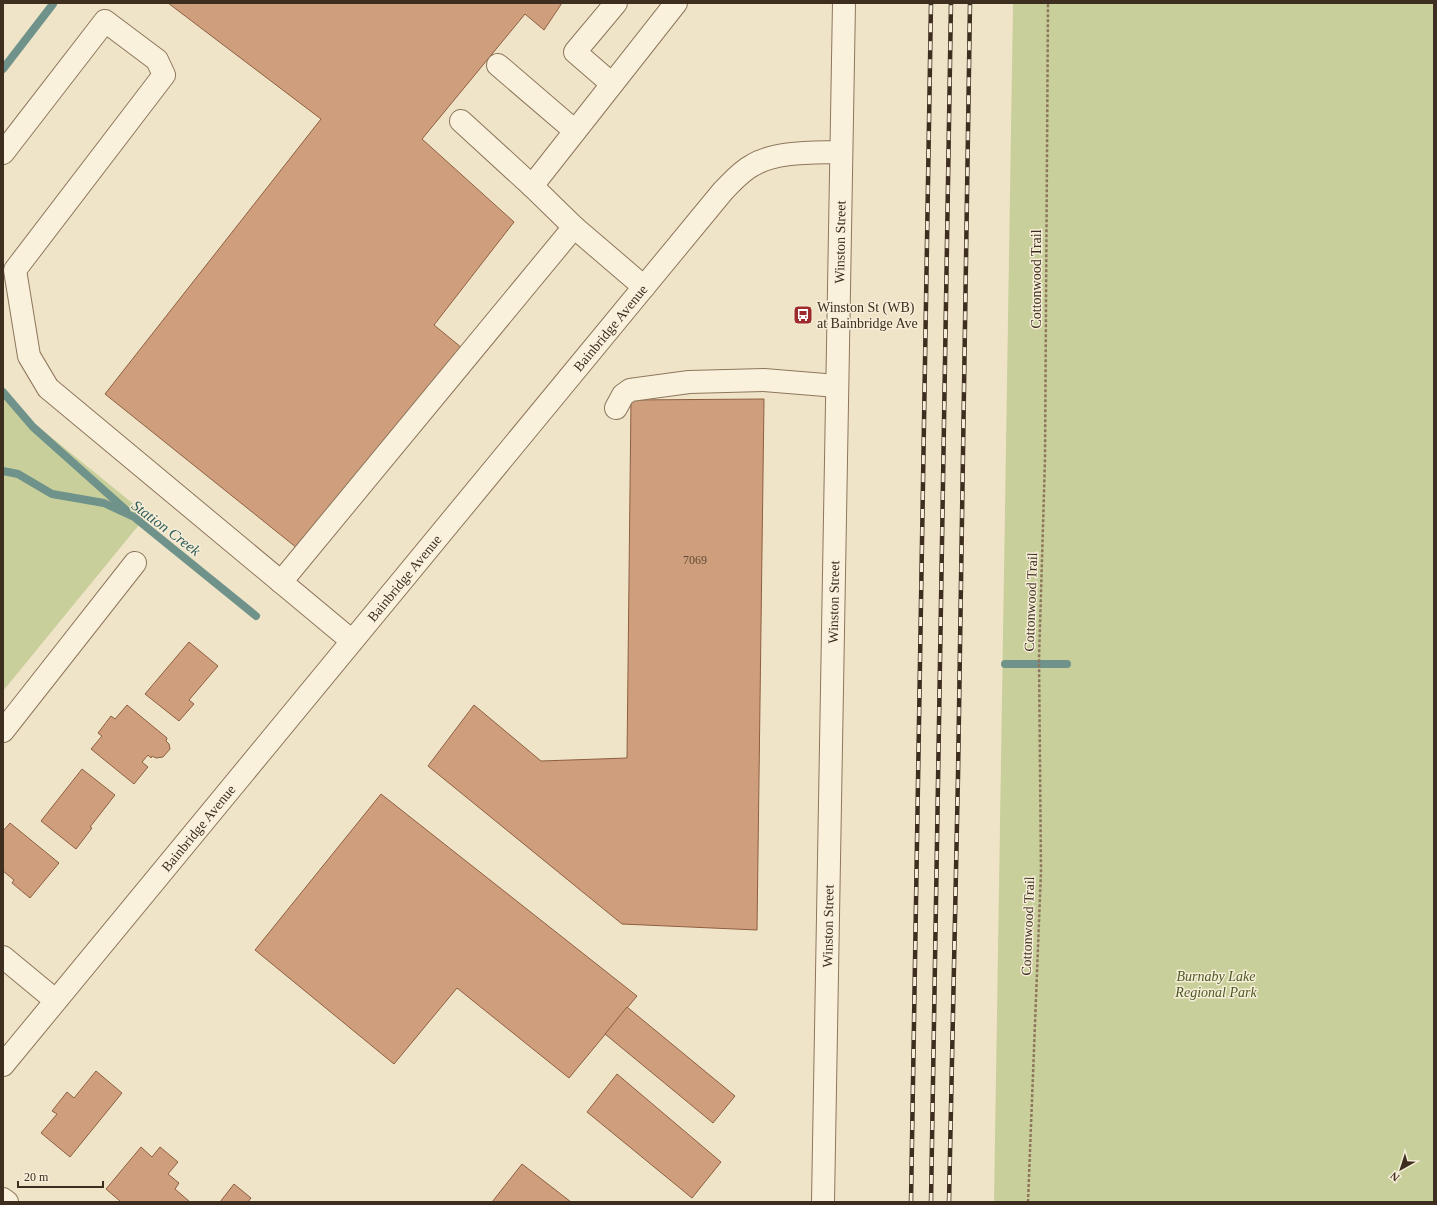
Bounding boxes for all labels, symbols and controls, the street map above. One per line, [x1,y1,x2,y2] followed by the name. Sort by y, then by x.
[832,200,848,284] street label: Winston Street
[1029,229,1044,329] street label: Cottonwood Trail
[570,282,650,374] street label: Bainbridge Avenue
[817,300,918,331] place label: Winston St (WB) at Bainbridge Ave
[792,304,814,326] bus stop icon: Winston St (WB) at Bainbridge Ave
[129,497,204,559] water label: Station Creek
[364,532,444,624] street label: Bainbridge Avenue
[1022,552,1040,652] street label: Cottonwood Trail
[683,553,707,567] house number: 7069
[825,560,842,644] street label: Winston Street
[158,782,238,874] street label: Bainbridge Avenue
[1019,876,1037,976] street label: Cottonwood Trail
[820,884,836,968] street label: Winston Street
[1174,969,1257,1000] park label: Burnaby Lake Regional Park
[1381,1149,1421,1189] north arrow
[18,1163,103,1189] scale bar
[24,1170,49,1184] text: 20 m
[1388,1170,1402,1184] text: N

